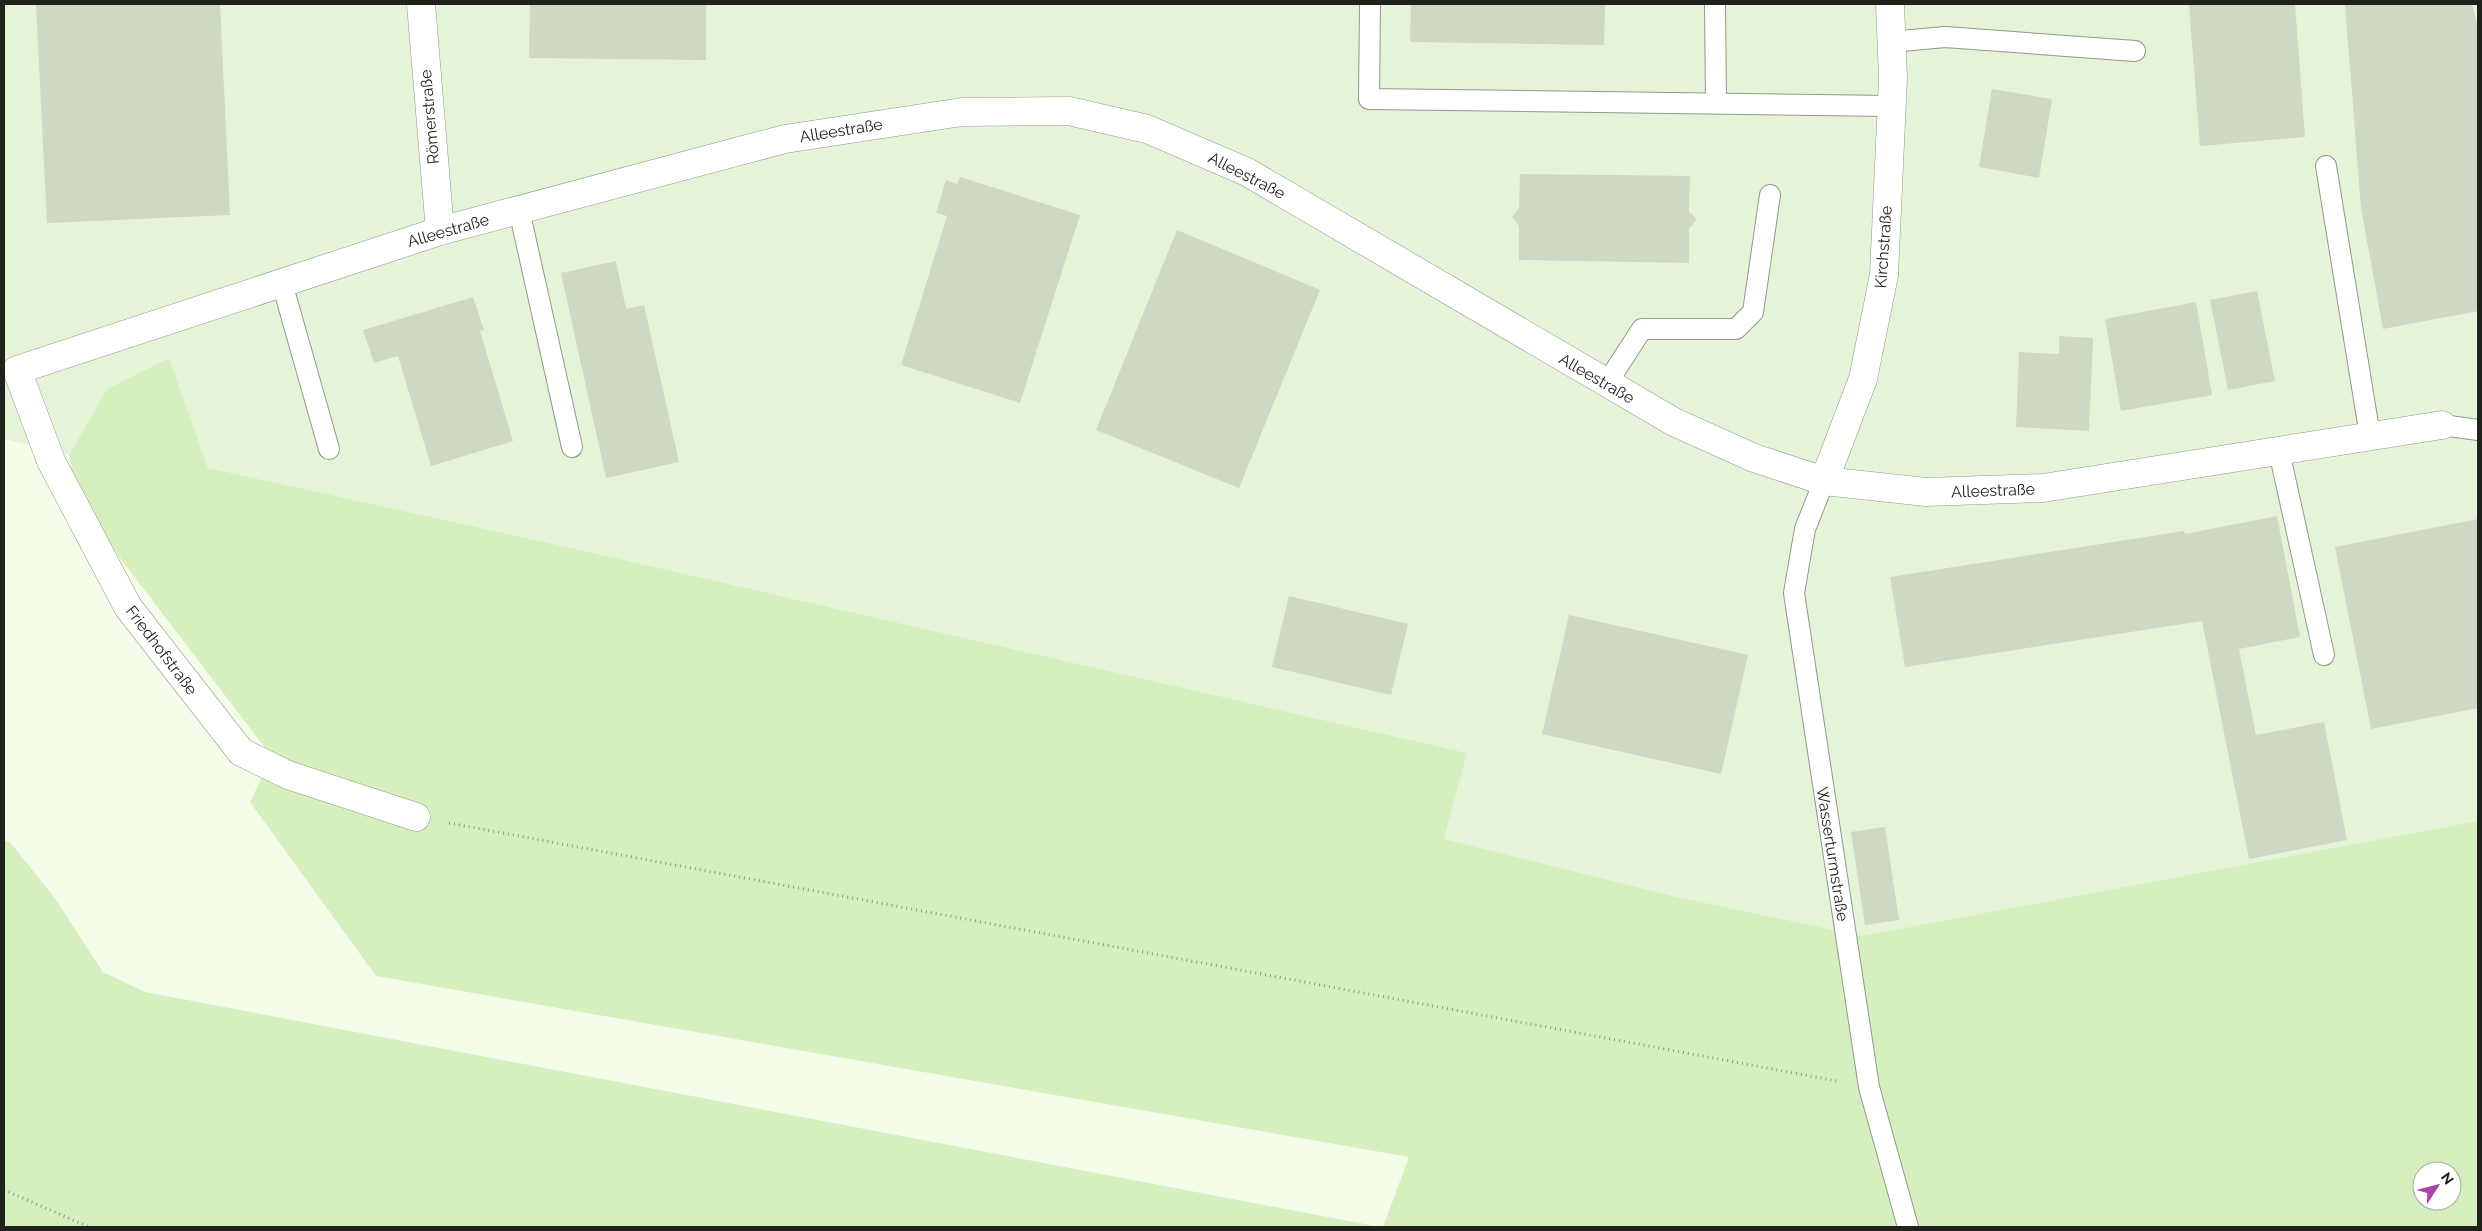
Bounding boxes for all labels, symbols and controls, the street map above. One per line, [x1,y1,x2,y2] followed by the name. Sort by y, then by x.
[416,69,443,165] street label: Römerstraße
[798,115,884,146] street label: Alleestraße
[1205,148,1288,203] street label: Alleestraße
[1871,205,1896,289] street label: Kirchstraße
[405,210,491,251] street label: Alleestraße
[1556,349,1638,408] street label: Alleestraße
[1951,480,2035,501] street label: Alleestraße
[122,602,201,699] street label: Friedhofstraße
[1812,785,1853,923] street label: Wasserturmstraße
[2412,1161,2462,1211] north arrow
[2438,1169,2457,1187] text: N

